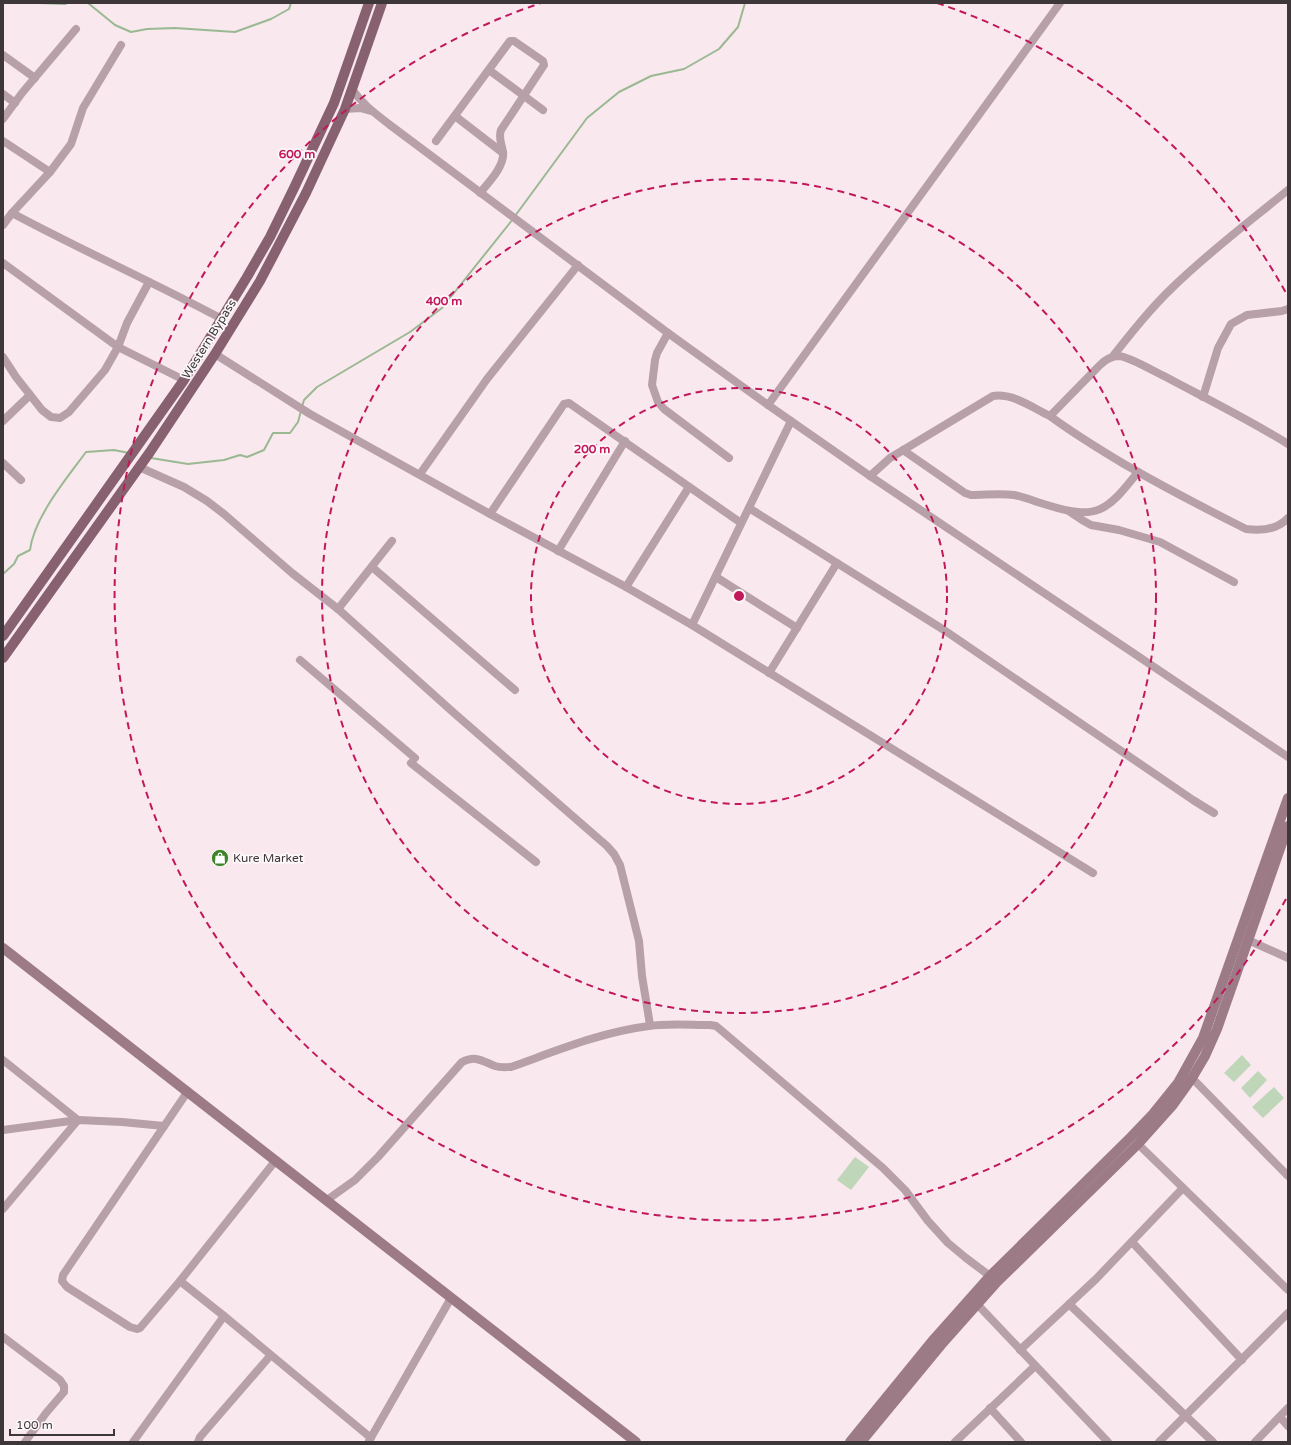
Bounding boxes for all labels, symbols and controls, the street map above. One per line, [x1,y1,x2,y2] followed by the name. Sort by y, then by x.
[279,147,315,161] text: 600 m
[426,294,462,308] text: 400 m
[179,297,239,381] street label: Western Bypass
[574,442,610,456] text: 200 m
[732,589,746,603] centre of rings
[210,848,230,868] shop icon: Kure Market
[233,851,304,865] place label: Kure Market
[10,1411,114,1437] scale bar
[16,1418,53,1432] text: 100 m

